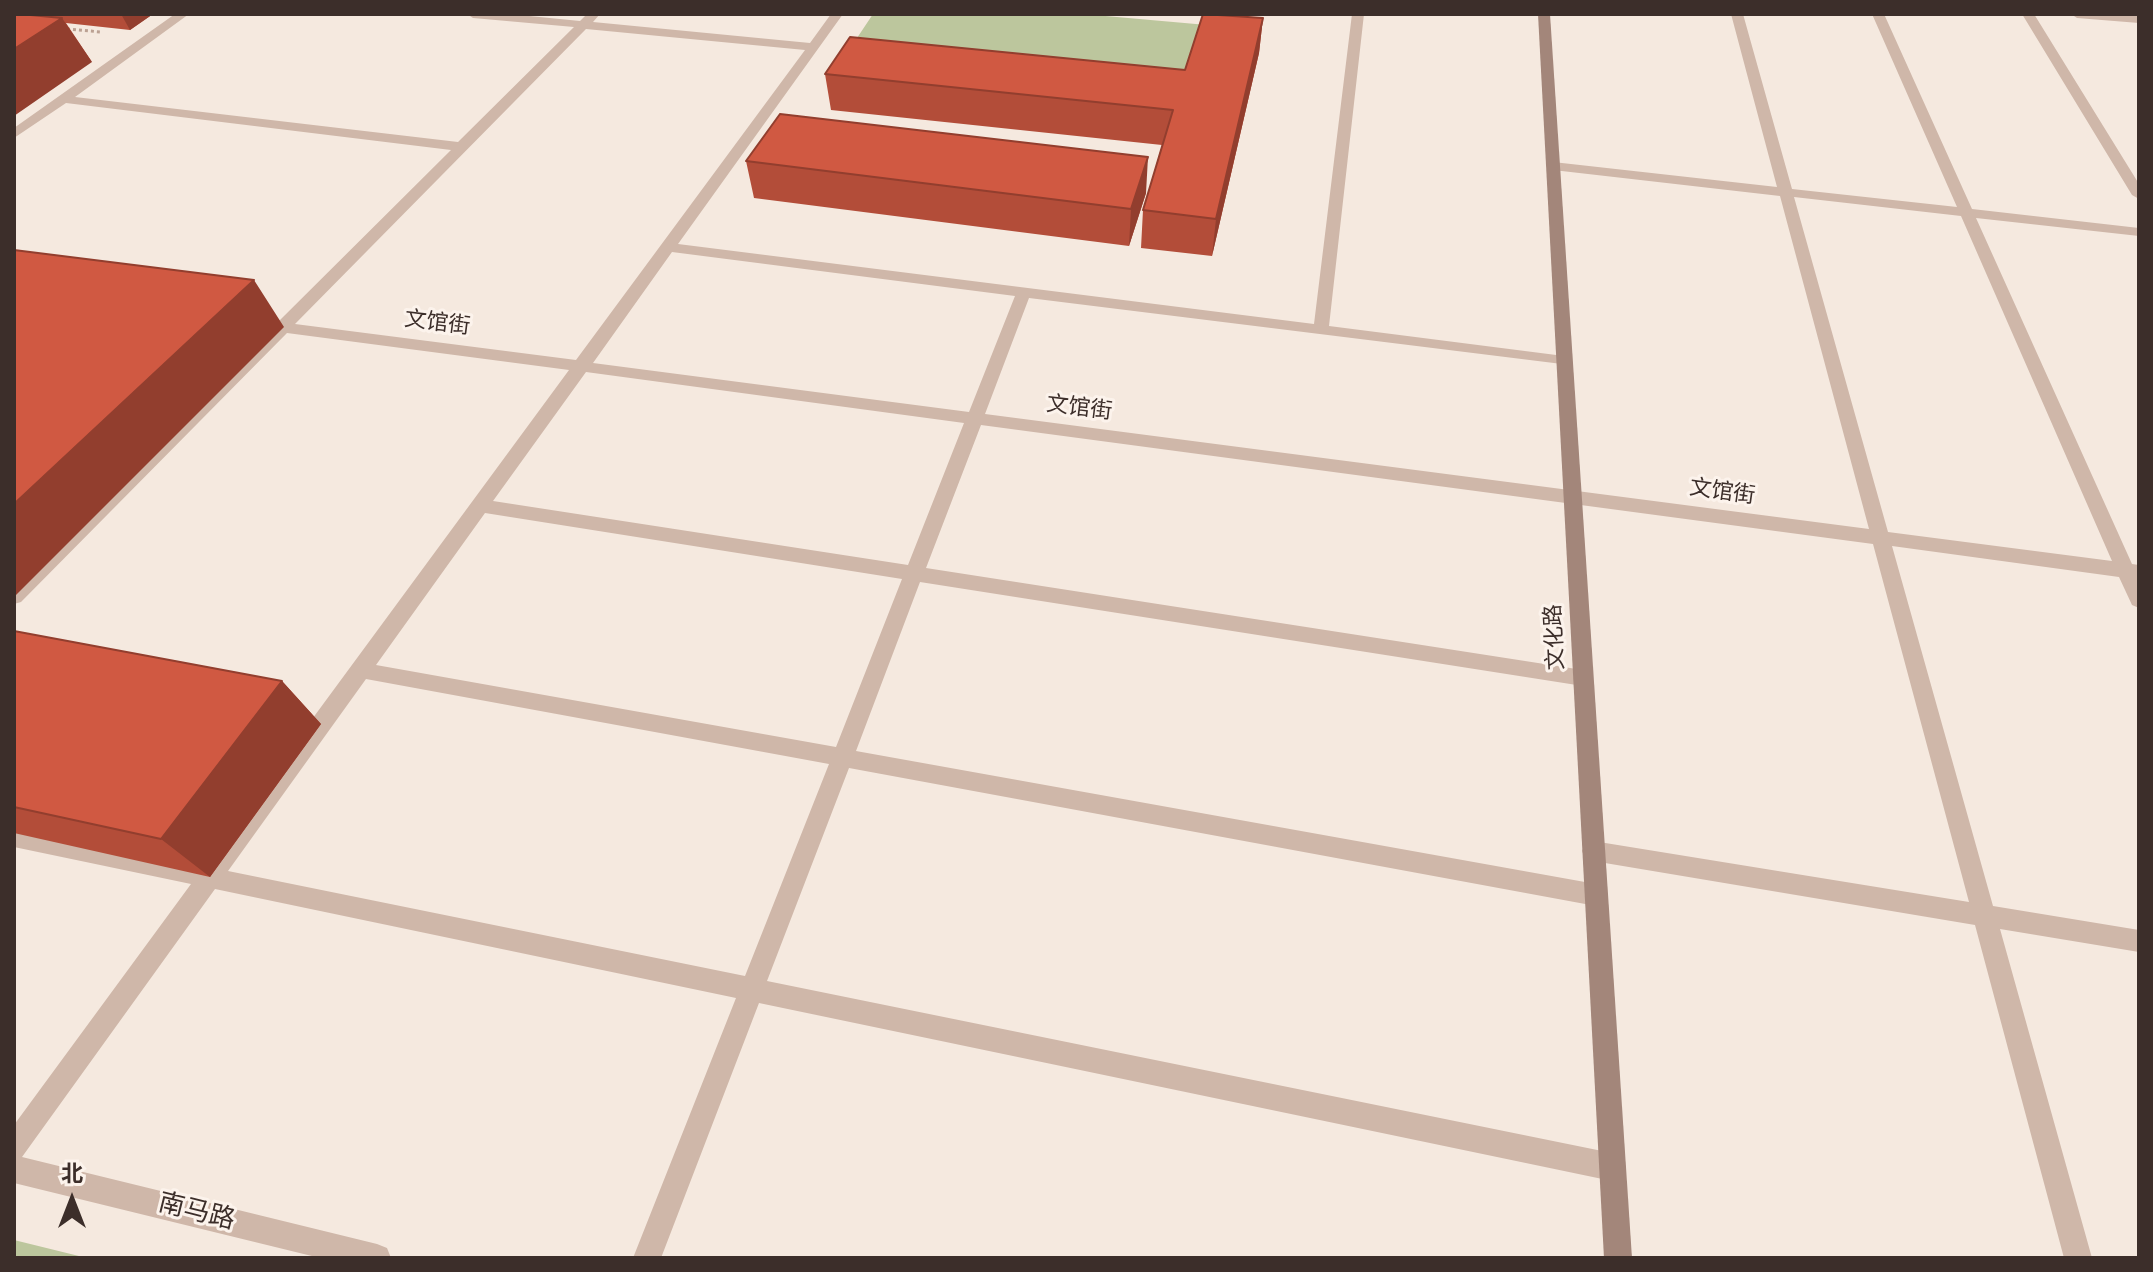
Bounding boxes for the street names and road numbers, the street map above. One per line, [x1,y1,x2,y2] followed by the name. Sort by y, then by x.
[403,308,471,342] street label: 文馆街
[1045,393,1113,427] street label: 文馆街
[1687,476,1757,512] street label: 文馆街
[1542,603,1572,671] street label: 文化路
[154,1189,238,1239] street label: 南马路

